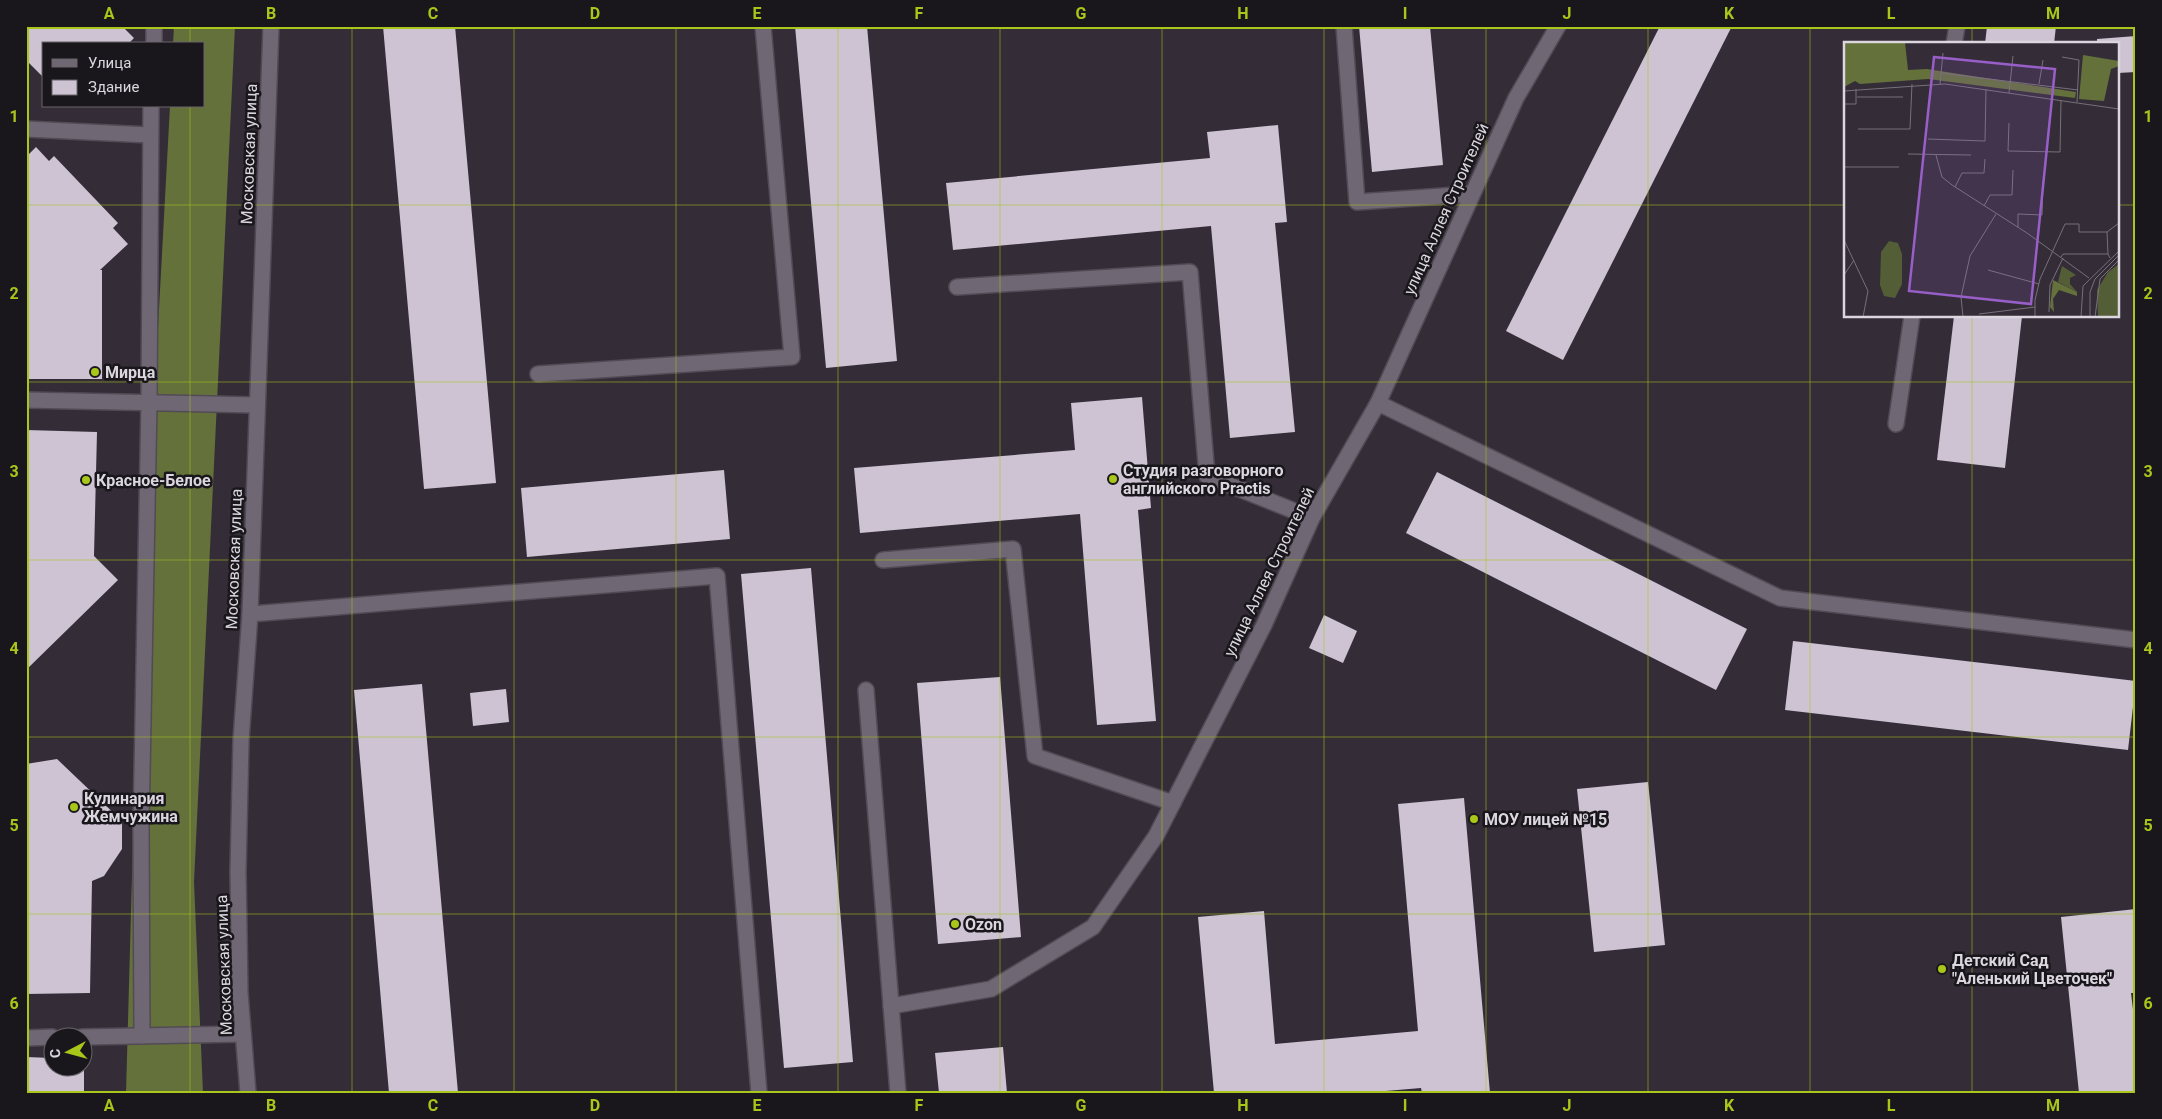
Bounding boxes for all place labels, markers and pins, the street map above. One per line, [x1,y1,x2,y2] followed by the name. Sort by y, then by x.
[105,363,156,382] place label: Мирца
[89,366,101,378] marker: Мирца
[1123,461,1283,498] place label: Студия разговорного английского Practis
[96,471,211,490] place label: Красное-Белое
[1107,473,1119,485] marker: Студия разговорного английского Practis
[80,474,92,486] marker: Красное-Белое
[84,789,178,826] place label: Кулинария Жемчужина
[68,801,80,813] marker: Кулинария Жемчужина
[1484,810,1607,829] place label: МОУ лицей №15
[1468,813,1480,825] marker: МОУ лицей №15
[965,915,1002,934] place label: Ozon
[949,918,961,930] marker: Ozon
[1952,951,2112,988] place label: Детский Сад "Аленький Цветочек"
[1936,963,1948,975] marker: Детский Сад "Аленький Цветочек"

